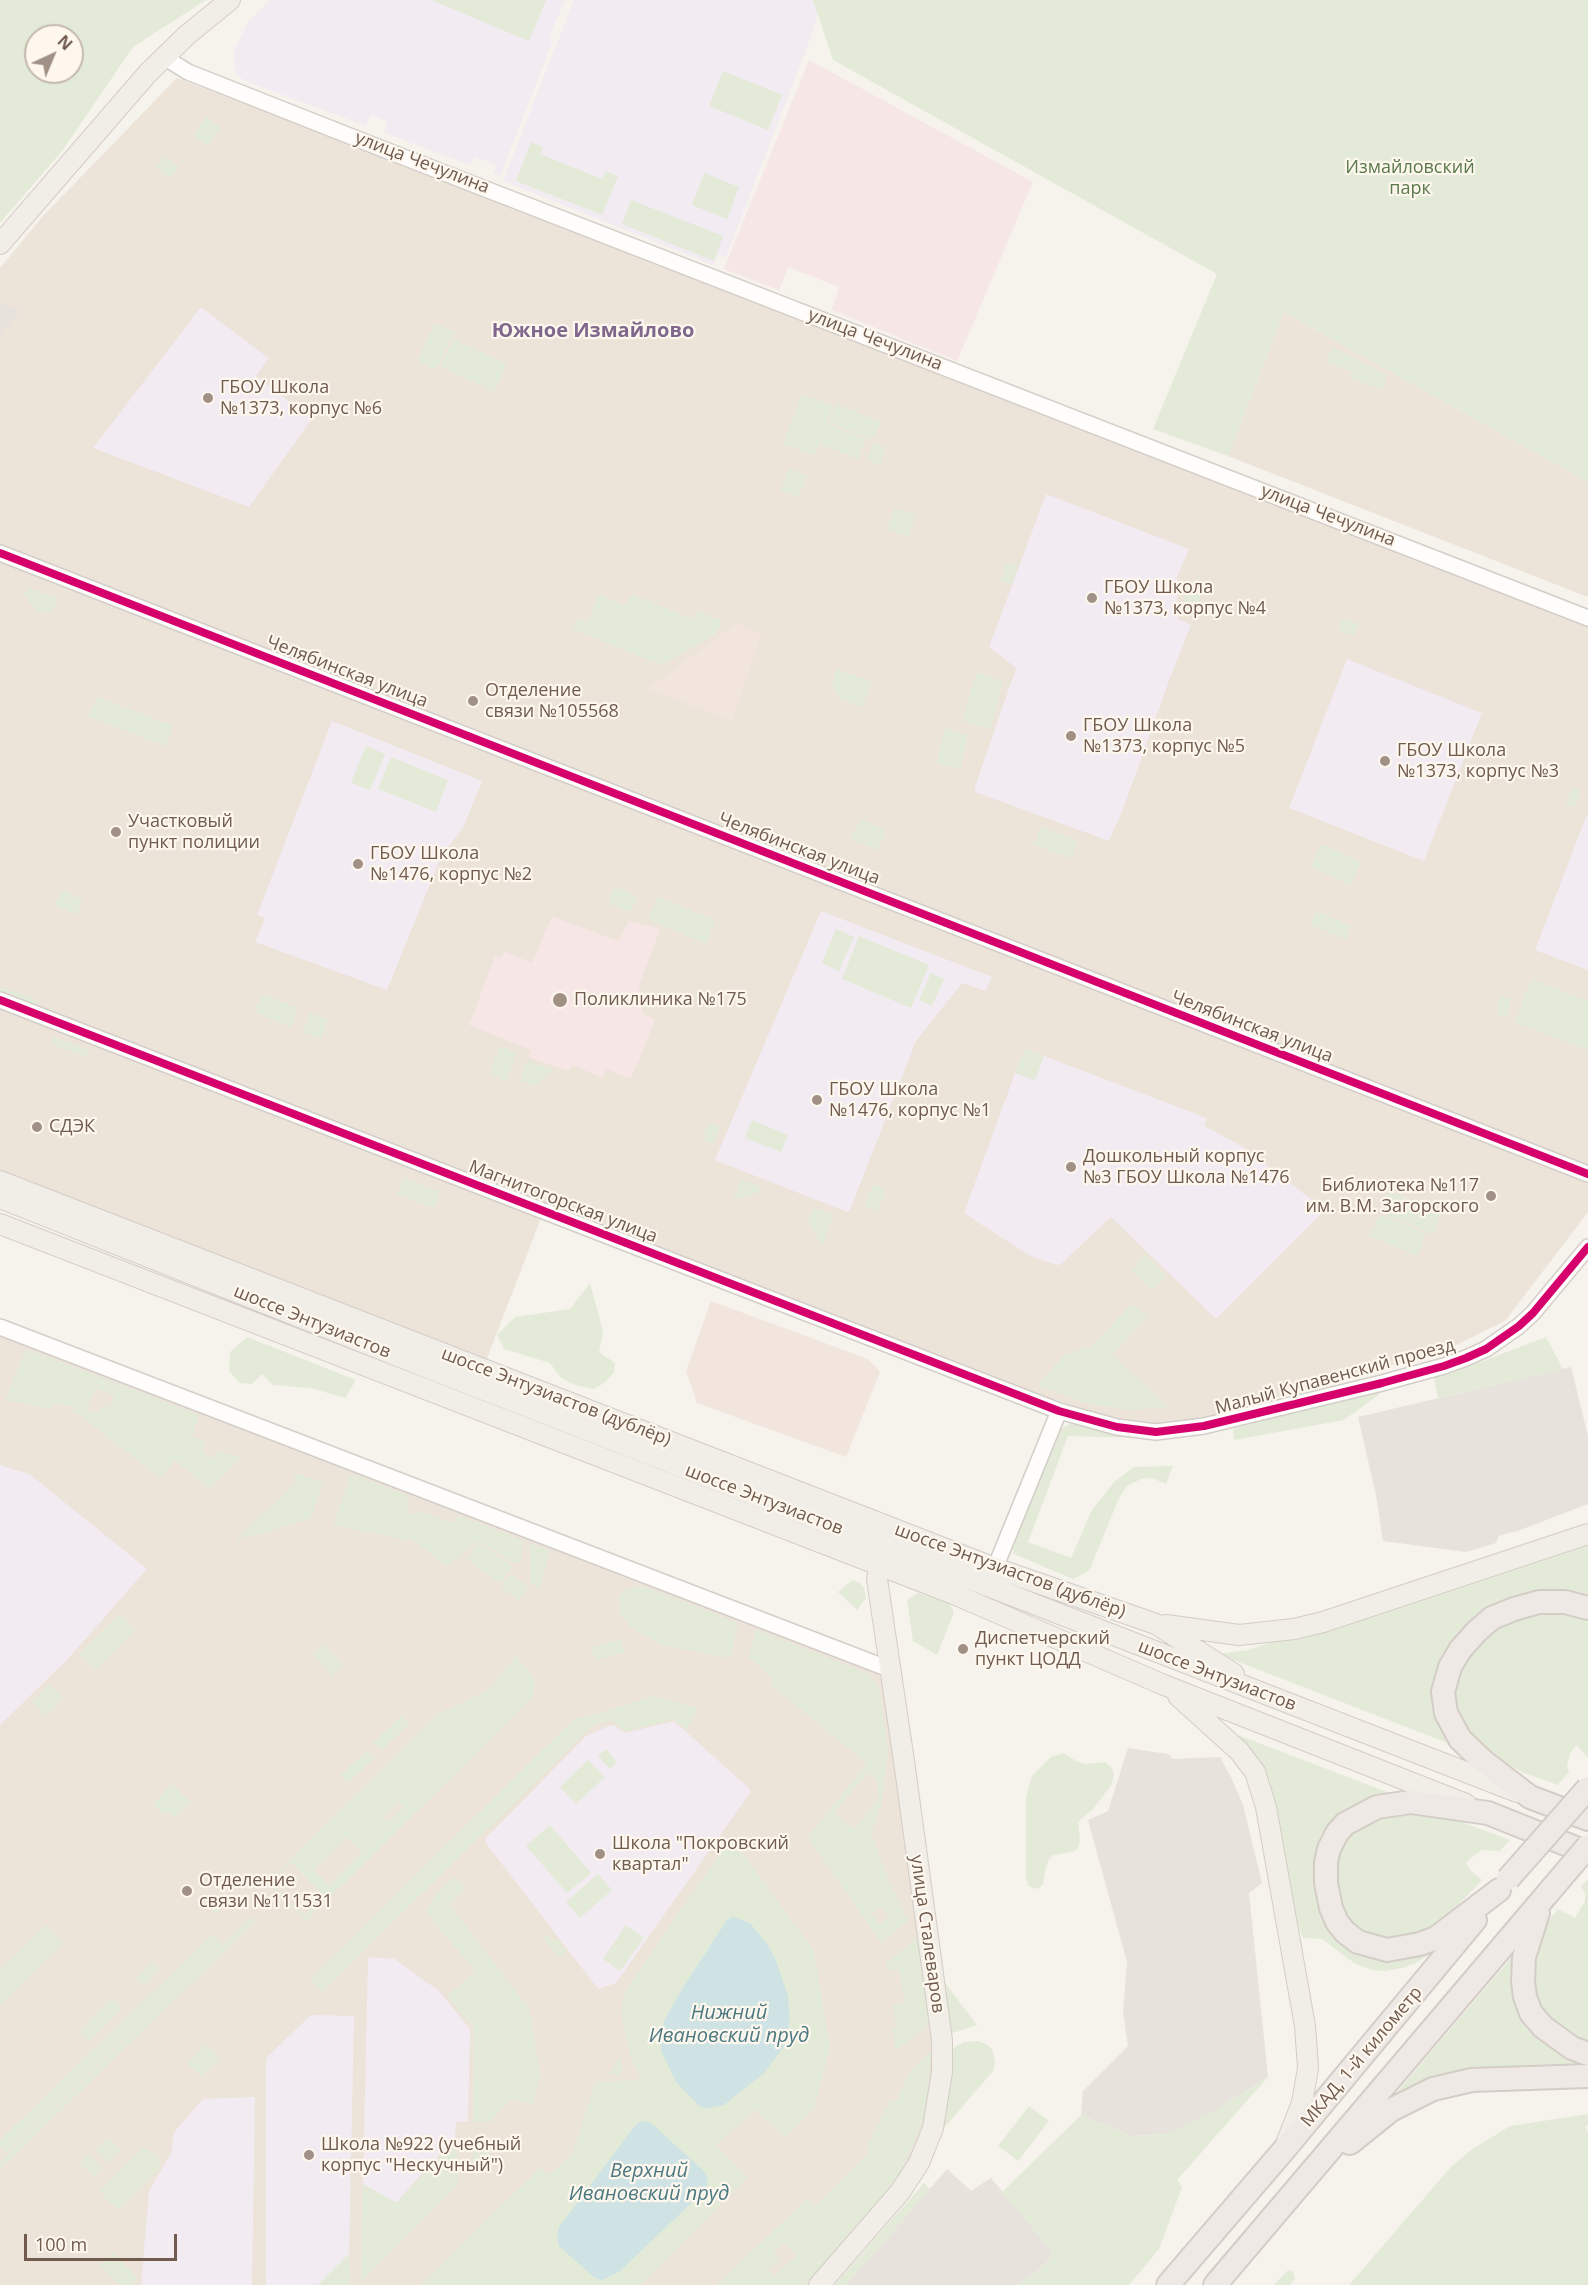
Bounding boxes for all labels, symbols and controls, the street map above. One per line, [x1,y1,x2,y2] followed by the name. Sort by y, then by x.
[24,24,84,84] north arrow
[53,30,77,55] text: N
[352,127,492,199] street label: улица Чечулина
[1345,157,1475,200] park label: Измайловский парк
[805,304,945,376] street label: улица Чечулина
[492,319,694,343] district label: Южное Измайлово
[220,377,382,420] place label: ГБОУ Школа №1373, корпус №6
[201,391,215,405] marker: ГБОУ Школа №1373, корпус №6
[1258,480,1398,552] street label: улица Чечулина
[1104,577,1266,620] place label: ГБОУ Школа №1373, корпус №4
[1085,591,1099,605] marker: ГБОУ Школа №1373, корпус №4
[263,631,431,713] street label: Челябинская улица
[485,680,619,722] place label: Отделение связи №105568
[466,694,480,708] marker: Отделение связи №105568
[1083,715,1245,758] place label: ГБОУ Школа №1373, корпус №5
[1064,729,1078,743] marker: ГБОУ Школа №1373, корпус №5
[1397,740,1559,783] place label: ГБОУ Школа №1373, корпус №3
[1378,754,1392,768] marker: ГБОУ Школа №1373, корпус №3
[715,808,883,890] street label: Челябинская улица
[128,811,260,854] place label: Участковый пункт полиции
[109,825,123,839] marker: Участковый пункт полиции
[370,843,532,886] place label: ГБОУ Школа №1476, корпус №2
[351,857,365,871] marker: ГБОУ Школа №1476, корпус №2
[1168,986,1336,1068] street label: Челябинская улица
[574,989,747,1011] place label: Поликлиника №175
[551,991,569,1009] marker: Поликлиника №175
[829,1079,991,1122] place label: ГБОУ Школа №1476, корпус №1
[810,1093,824,1107] marker: ГБОУ Школа №1476, корпус №1
[49,1116,95,1138] place label: СДЭК
[30,1120,44,1134] marker: СДЭК
[1083,1146,1290,1188] place label: Дошкольный корпус №3 ГБОУ Школа №1476
[466,1156,660,1248] street label: Магнитогорская улица
[1064,1160,1078,1174] marker: Дошкольный корпус №3 ГБОУ Школа №1476
[1306,1175,1479,1218] place label: Библиотека №117 им. В.М. Загорского
[1484,1189,1498,1203] marker: Библиотека №117 им. В.М. Загорского
[230,1281,394,1363] street label: шоссе Энтузиастов
[1213,1335,1457,1419] street label: Малый Купавенский проезд
[438,1343,674,1451] street label: шоссе Энтузиастов (дублёр)
[682,1460,846,1540] street label: шоссе Энтузиастов
[892,1519,1128,1623] street label: шоссе Энтузиастов (дублёр)
[975,1628,1110,1670] place label: Диспетчерский пункт ЦОДД
[1135,1636,1299,1716] street label: шоссе Энтузиастов
[956,1642,970,1656] marker: Диспетчерский пункт ЦОДД
[612,1833,789,1876] place label: Школа "Покровский квартал"
[593,1847,607,1861] marker: Школа "Покровский квартал"
[905,1854,949,2014] street label: улица Сталеваров
[199,1870,333,1912] place label: Отделение связи №111531
[180,1884,194,1898] marker: Отделение связи №111531
[1297,1982,1427,2132] street label: МКАД, 1-й километр
[649,2001,809,2048] water label: Нижний Ивановский пруд
[321,2134,521,2176] place label: Школа №922 (учебный корпус "Нескучный")
[302,2148,316,2162] marker: Школа №922 (учебный корпус "Нескучный")
[569,2159,729,2206] water label: Верхний Ивановский пруд
[27,2222,180,2260] scale bar
[35,2232,87,2256] text: 100 m

